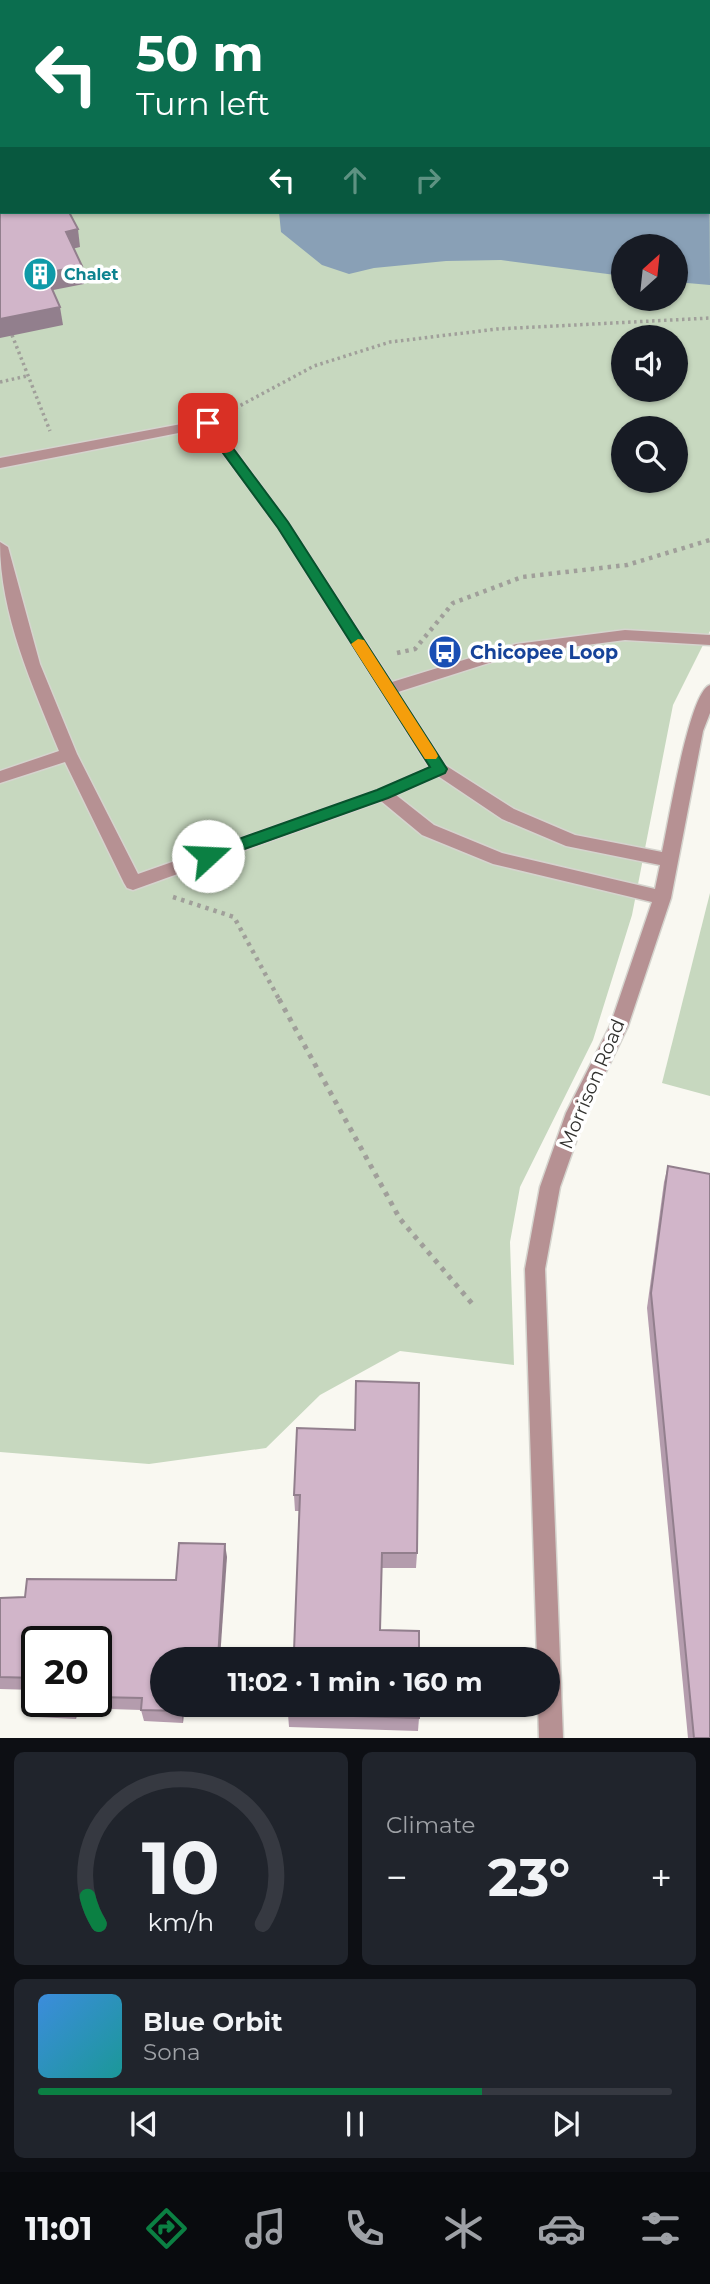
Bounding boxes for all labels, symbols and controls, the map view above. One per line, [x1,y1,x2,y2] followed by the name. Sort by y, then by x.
[136,24,264,83] text: 50 m
[21,28,112,119] icon: left
[136,84,270,123] text: Turn left
[263,161,301,199] icon: left
[336,161,374,199] icon: ahead
[409,161,447,199] icon: right
[611,234,688,312] north arrow
[611,234,688,493] map controls
[21,255,59,293] building icon: Chalet
[64,265,118,284] place label: Chalet
[611,325,688,402] button: sound
[178,393,238,453] pin
[189,404,227,442] icon: arrive
[611,416,688,493] button: search
[426,633,464,671] bus stop icon: Chicopee Loop
[470,641,618,664] place label: Chicopee Loop
[171,819,245,893] position arrow
[554,1016,630,1152] street label: Morrison Road
[21,1626,112,1717] speed limit sign: 20
[228,1666,482,1698] text: 11:02 · 1 min · 160 m
[386,1811,475,1839] text: Climate
[142,1825,220,1913] text: 10
[488,1846,570,1909] text: 23°
[386,1854,408,1901] text: −
[650,1854,672,1901] text: +
[148,1907,214,1937] text: km/h
[143,2006,282,2038] text: Blue Orbit
[143,2038,201,2066] text: Sona
[125,2105,163,2143] icon: previous
[336,2105,374,2143] icon: pause
[547,2105,585,2143] icon: next
[142,2204,191,2253] icon: directions
[241,2204,290,2253] icon: music
[340,2204,389,2253] icon: phone
[439,2204,488,2253] icon: climate
[537,2204,586,2253] icon: car
[636,2204,685,2253] icon: filters
[25,2209,93,2248] text: 11:01

